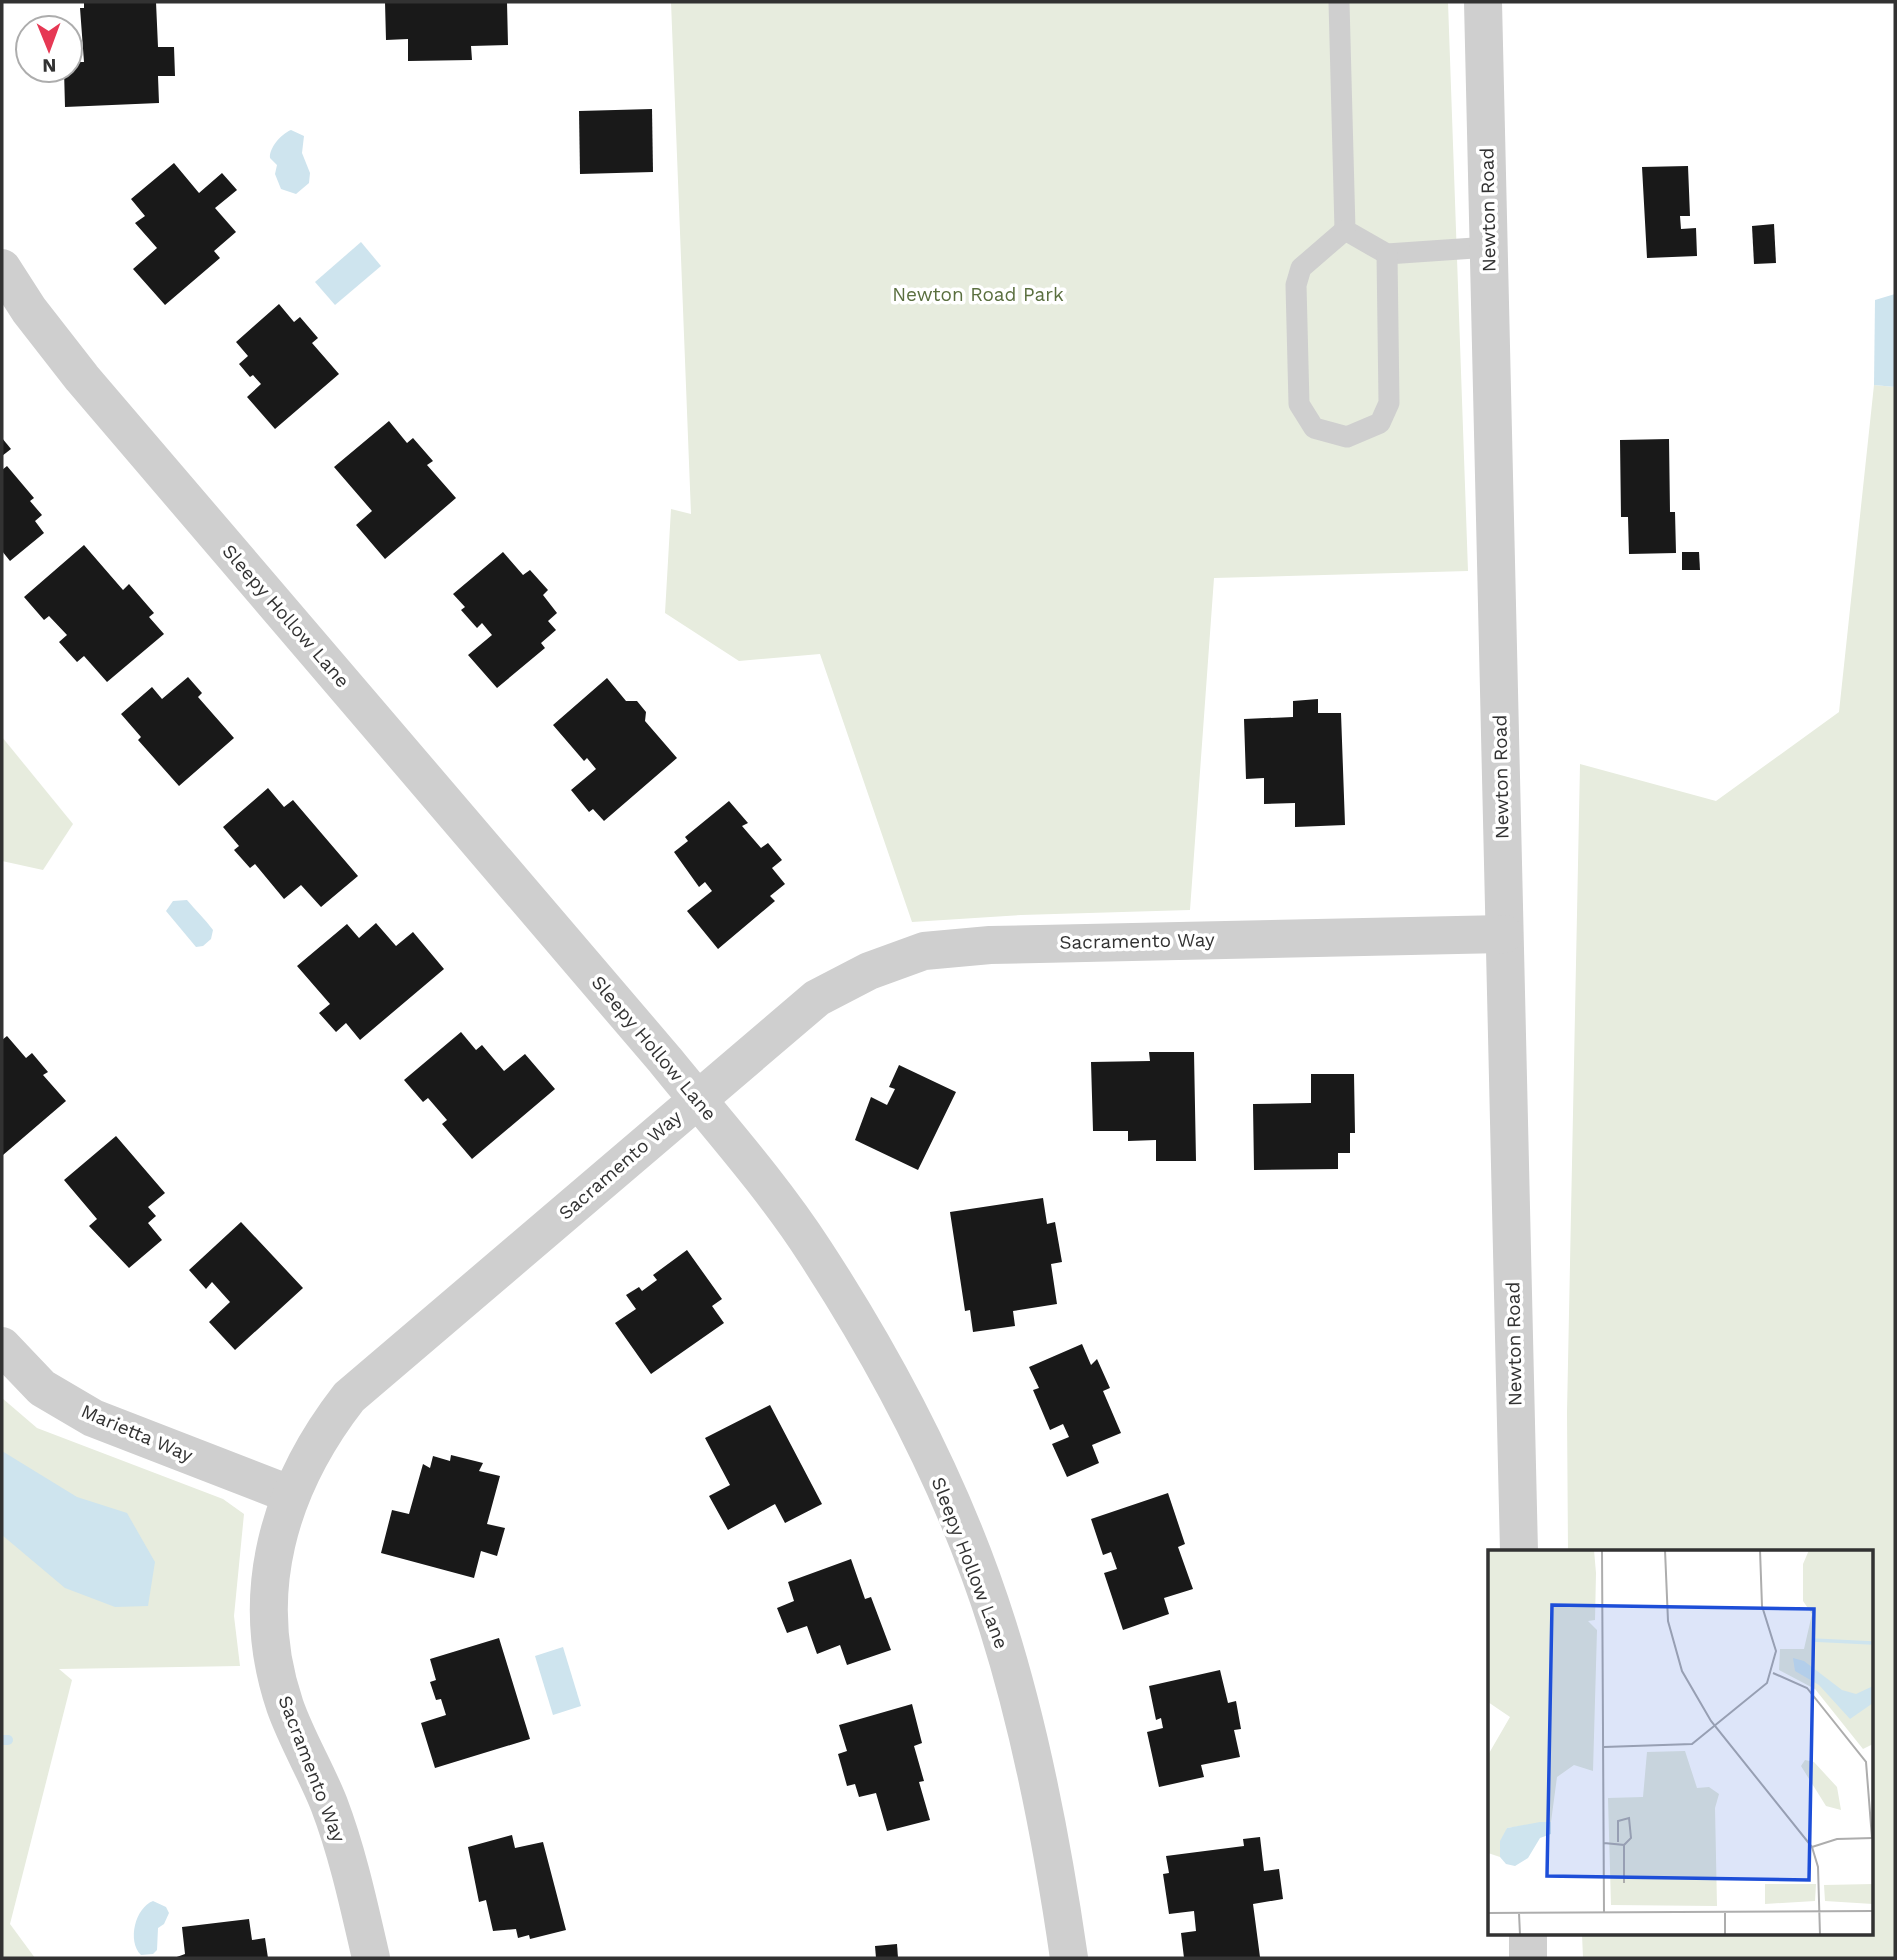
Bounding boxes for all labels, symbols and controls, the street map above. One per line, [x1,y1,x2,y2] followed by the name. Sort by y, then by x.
[14,14,84,84] north arrow
[42,54,57,77] text: N
[1475,148,1501,272] street label: Newton Road
[892,283,1064,306] park label: Newton Road Park
[218,540,354,692] street label: Sleepy Hollow Lane
[1488,715,1514,839] street label: Newton Road
[1059,928,1215,954] street label: Sacramento Way
[587,971,721,1125] street label: Sleepy Hollow Lane
[554,1105,686,1225] street label: Sacramento Way
[1501,1282,1527,1406] street label: Newton Road
[78,1399,196,1467] street label: Marietta Way
[927,1474,1013,1652] street label: Sleepy Hollow Lane
[1488,1550,1872,1936] inset map
[273,1692,351,1846] street label: Sacramento Way

